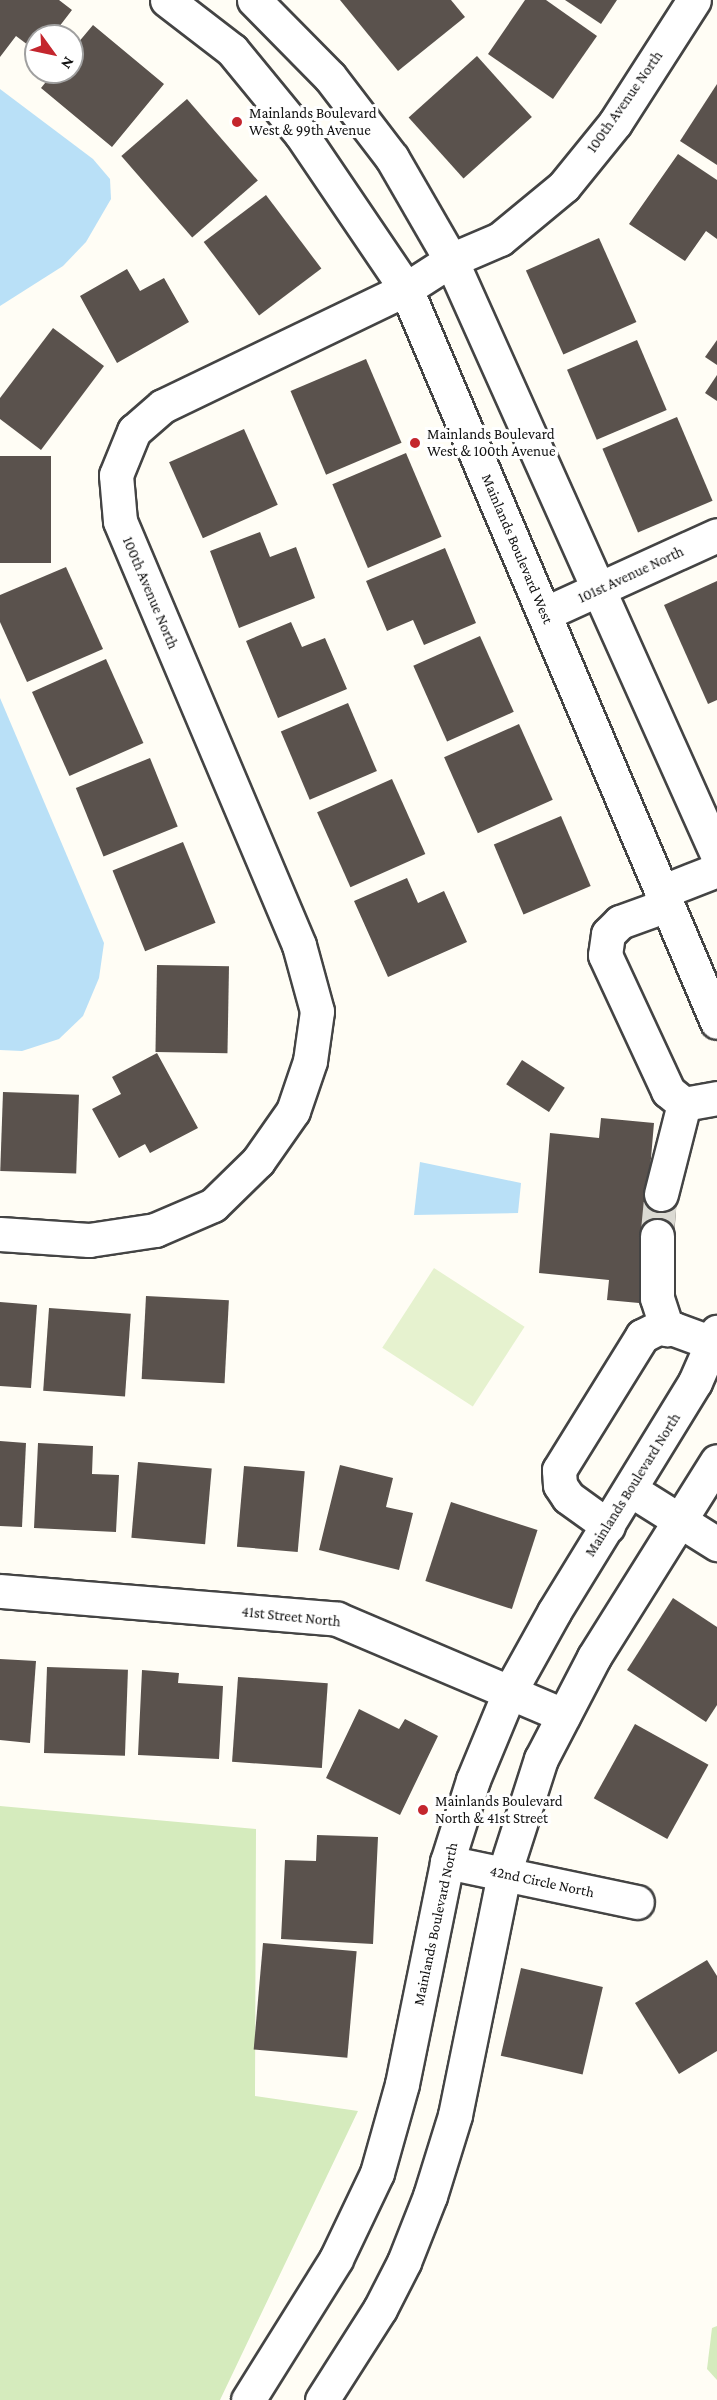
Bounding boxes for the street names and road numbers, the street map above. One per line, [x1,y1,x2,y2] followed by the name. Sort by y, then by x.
[583,48,667,156] street label: 100th Avenue North
[477,471,557,627] street label: Mainlands Boulevard West
[118,534,182,652] street label: 100th Avenue North
[575,543,687,607] street label: 101st Avenue North
[581,1410,685,1560] street label: Mainlands Boulevard North
[240,1603,342,1631] street label: 41st Street North
[410,1841,462,2007] street label: Mainlands Boulevard North
[488,1862,596,1902] street label: 42nd Circle North

